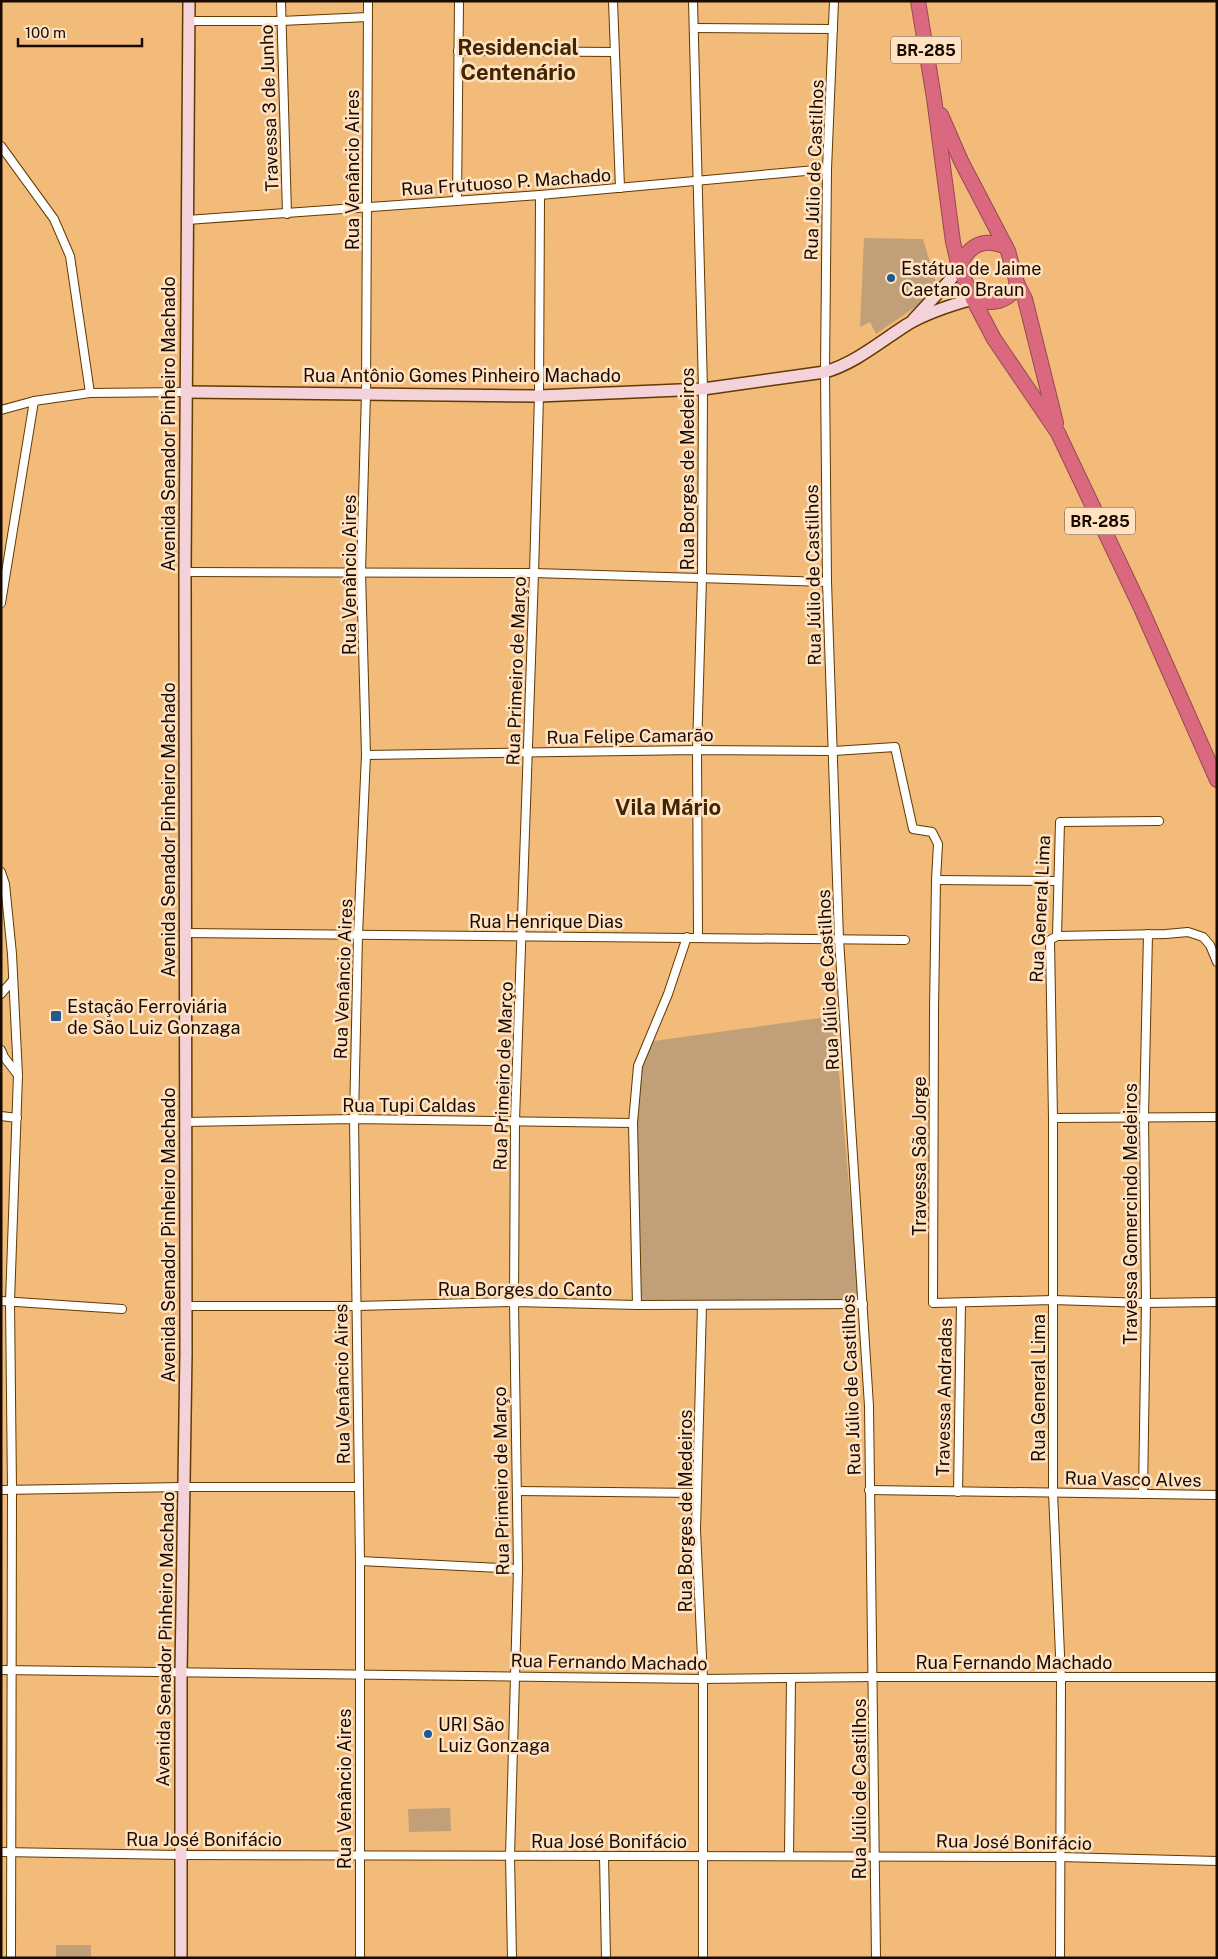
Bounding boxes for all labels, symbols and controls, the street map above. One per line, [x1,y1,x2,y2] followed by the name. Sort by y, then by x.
[18,15,141,47] scale bar
[25,24,66,41] text: 100 m
[256,24,282,192] street label: Travessa 3 de Junho
[457,34,579,85] district label: Residencial Centenário
[891,36,961,64] road number: BR-285
[800,79,828,261] street label: Rua Júlio de Castilhos
[342,90,363,250] street label: Rua Venâncio Aires
[400,164,612,200] street label: Rua Frutuoso P. Machado
[901,258,1041,300] place label: Estátua de Jaime Caetano Braun
[885,272,897,284] marker: Estátua de Jaime Caetano Braun
[158,276,179,572] street label: Avenida Senador Pinheiro Machado
[303,365,621,386] street label: Rua Antônio Gomes Pinheiro Machado
[677,368,698,570] street label: Rua Borges de Medeiros
[801,484,825,666] street label: Rua Júlio de Castilhos
[339,495,360,655] street label: Rua Venâncio Aires
[1065,508,1135,534] road number: BR-285
[502,576,530,766] street label: Rua Primeiro de Março
[158,682,179,978] street label: Avenida Senador Pinheiro Machado
[546,724,714,748] street label: Rua Felipe Camarão
[615,794,721,820] district label: Vila Mário
[1026,835,1054,983] street label: Rua General Lima
[813,889,843,1071] street label: Rua Júlio de Castilhos
[330,898,356,1060] street label: Rua Venâncio Aires
[469,911,623,932] street label: Rua Henrique Dias
[489,981,517,1171] street label: Rua Primeiro de Março
[67,996,240,1038] place label: Estação Ferroviária de São Luiz Gonzaga
[49,1009,63,1023] marker: Estação Ferroviária de São Luiz Gonzaga
[909,1076,930,1236] street label: Travessa São Jorge
[1120,1083,1141,1345] street label: Travessa Gomercindo Medeiros
[158,1087,179,1383] street label: Avenida Senador Pinheiro Machado
[342,1095,476,1116] street label: Rua Tupi Caldas
[438,1279,612,1300] street label: Rua Borges do Canto
[837,1294,865,1476] street label: Rua Júlio de Castilhos
[330,1304,354,1464] street label: Rua Venâncio Aires
[1028,1314,1049,1462] street label: Rua General Lima
[932,1318,956,1476] street label: Travessa Andradas
[489,1386,513,1576] street label: Rua Primeiro de Março
[675,1410,696,1612] street label: Rua Borges de Medeiros
[1064,1467,1202,1491] street label: Rua Vasco Alves
[152,1491,178,1787] street label: Avenida Senador Pinheiro Machado
[510,1650,708,1674] street label: Rua Fernando Machado
[915,1652,1113,1673] street label: Rua Fernando Machado
[849,1698,870,1880] street label: Rua Júlio de Castilhos
[334,1709,355,1869] street label: Rua Venâncio Aires
[438,1714,550,1756] place label: URI São Luiz Gonzaga
[422,1728,434,1740] marker: URI São Luiz Gonzaga
[126,1829,282,1850] street label: Rua José Bonifácio
[936,1830,1092,1854] street label: Rua José Bonifácio
[531,1831,687,1852] street label: Rua José Bonifácio

